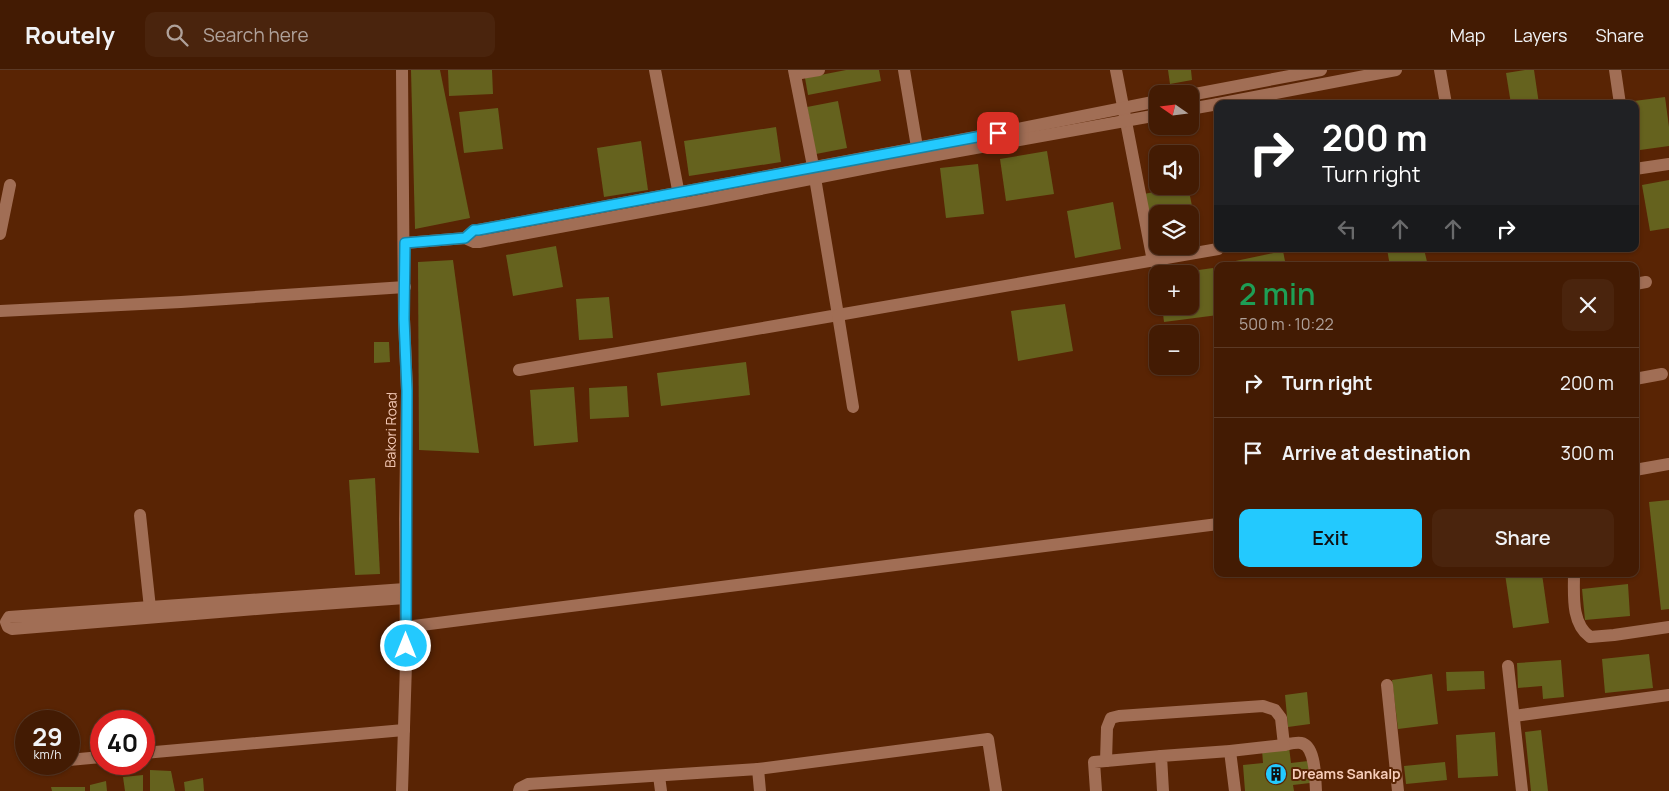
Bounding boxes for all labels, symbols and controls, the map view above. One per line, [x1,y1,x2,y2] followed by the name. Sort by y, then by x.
[145,12,495,57] search box
[25,18,115,51] text: Routely
[163,21,191,49] icon: search
[203,22,309,48] text: Search here
[1450,23,1485,47] text: Map
[1513,23,1567,47] text: Layers
[1595,23,1644,47] text: Share
[1149,85,1199,135] north arrow
[1149,85,1199,375] map controls
[977,112,1019,154] pin
[1322,114,1427,162] text: 200 m
[984,119,1012,147] icon: arrive
[1239,120,1304,185] icon: right
[1149,145,1199,195] button: sound
[1322,159,1420,189] text: Turn right
[1149,205,1199,255] button: layers
[1333,215,1361,243] icon: left
[1386,215,1414,243] icon: ahead
[1439,215,1467,243] icon: ahead
[1492,215,1520,243] icon: right
[1149,265,1199,315] button: +
[1239,273,1315,314] text: 2 min
[1562,279,1614,331] button: close
[1239,313,1334,335] text: 500 m · 10:22
[1149,325,1199,375] button: −
[1239,369,1267,397] icon: right
[1282,370,1372,396] text: Turn right
[1560,370,1614,396] text: 200 m
[380,392,401,468] street label: Bakori Road
[1239,439,1267,467] icon: arrive
[1282,440,1471,466] text: Arrive at destination
[1560,440,1614,466] text: 300 m
[1239,509,1422,567] button: Exit
[1432,509,1614,567] button: Share
[379,619,431,671] position arrow
[90,710,155,775] speed limit sign: 40
[32,719,63,754] text: 29
[34,746,61,763] text: km/h
[1264,762,1288,786] building icon: Dreams Sankalp
[1292,764,1401,783] place label: Dreams Sankalp

